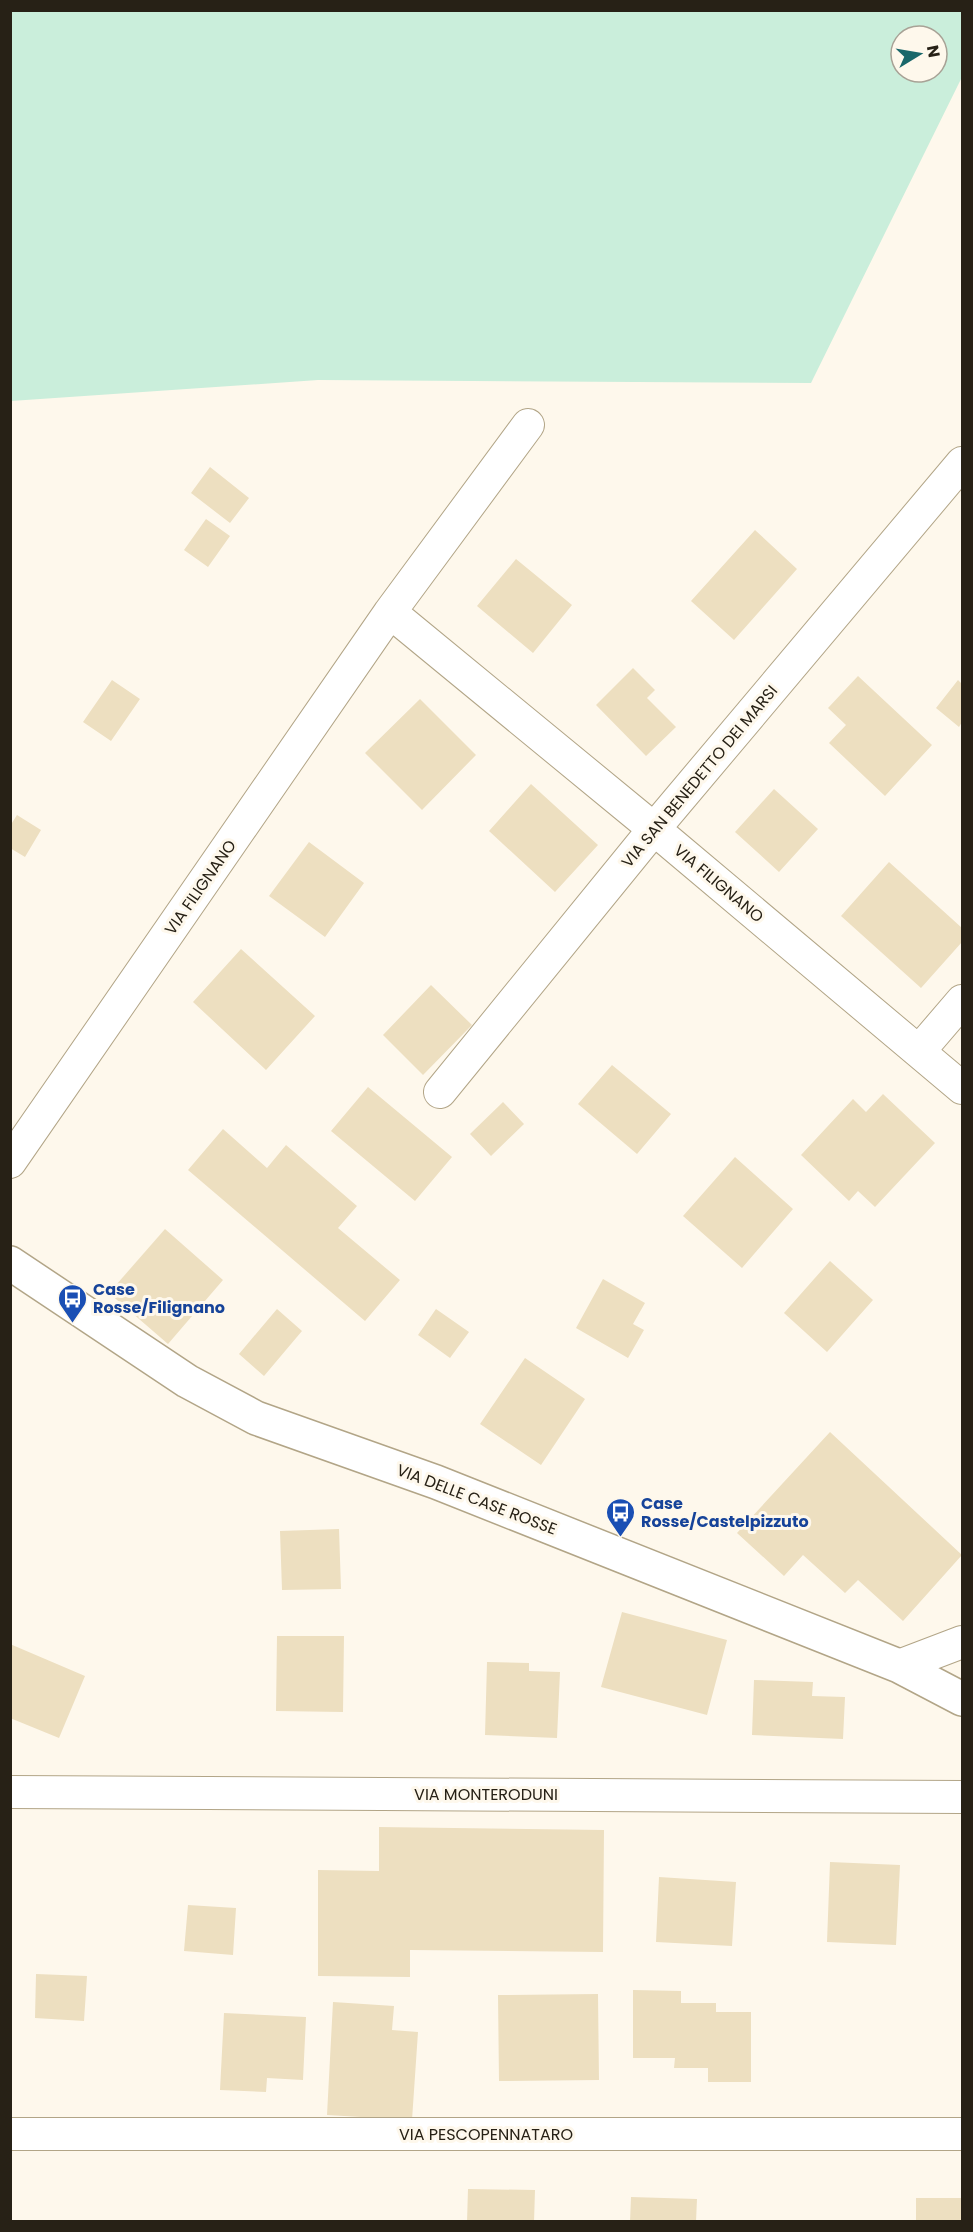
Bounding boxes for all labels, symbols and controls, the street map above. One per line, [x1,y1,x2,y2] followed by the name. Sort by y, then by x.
[889,24,949,84] north arrow
[921,43,946,59] text: N
[616,680,783,873] street label: VIA SAN BENEDETTO DEI MARSI
[159,835,242,939] street label: VIA FILIGNANO
[669,839,769,928] street label: VIA FILIGNANO
[93,1278,225,1319] place label: Case Rosse/Filignano
[56,1282,88,1324] bus stop icon: Case Rosse/Filignano
[393,1458,560,1541] street label: VIA DELLE CASE ROSSE
[641,1492,809,1533] place label: Case Rosse/Castelpizzuto
[604,1496,636,1538] bus stop icon: Case Rosse/Castelpizzuto
[414,1783,558,1806] street label: VIA MONTERODUNI
[399,2123,573,2146] street label: VIA PESCOPENNATARO

